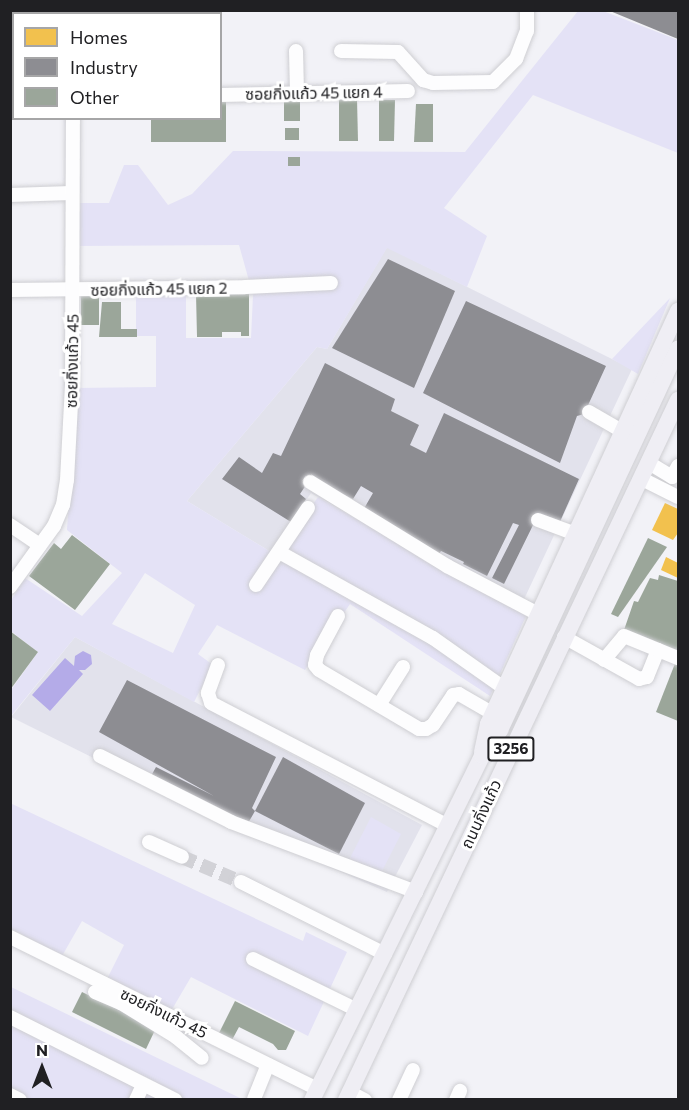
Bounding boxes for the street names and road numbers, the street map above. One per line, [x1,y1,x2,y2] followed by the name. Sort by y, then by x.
[245,82,383,104] street label: ซอยกิ่งแก้ว 45 แยก 4
[90,278,228,300] street label: ซอยกิ่งแก้ว 45 แยก 2
[62,314,82,408] street label: ซอยกิ่งแก้ว 45
[487,737,535,761] road number: 3256
[457,776,505,852] street label: ถนนกิ่งแก้ว
[117,984,211,1042] street label: ซอยกิ่งแก้ว 45

